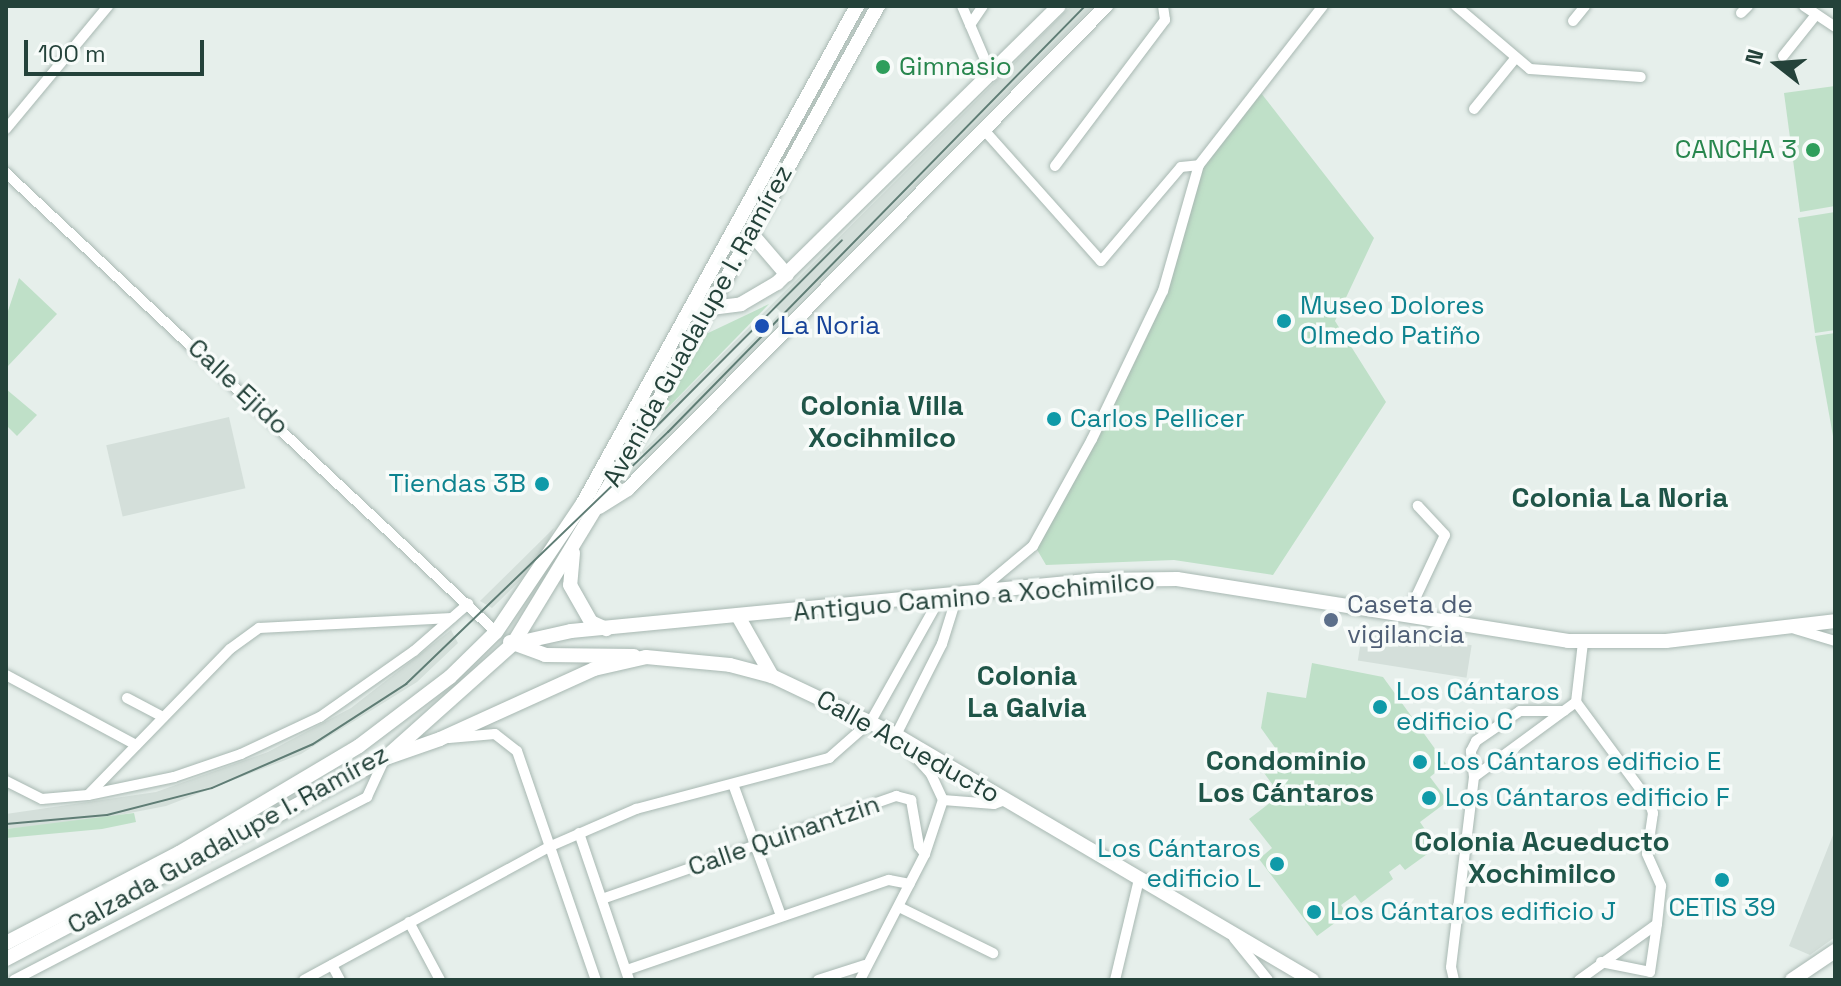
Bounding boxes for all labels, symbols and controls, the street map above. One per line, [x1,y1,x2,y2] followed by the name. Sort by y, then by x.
[28,24,208,74] scale bar
[1737,24,1817,104] north arrow
[38,38,106,69] text: 100 m
[1739,46,1770,68] text: N
[899,51,1012,83] place label: Gimnasio
[874,58,892,76] marker: Gimnasio
[1674,134,1797,166] place label: CANCHA 3
[1804,141,1822,159] marker: CANCHA 3
[596,160,800,492] street label: Avenida Guadalupe I. Ramírez
[1300,290,1484,352] place label: Museo Dolores Olmedo Patiño
[780,310,880,342] place label: La Noria
[1275,312,1293,330] marker: Museo Dolores Olmedo Patiño
[751,315,773,337] marker: La Noria
[181,332,295,442] street label: Calle Ejido
[800,388,964,454] district label: Colonia Villa Xocihmilco
[1070,403,1245,435] place label: Carlos Pellicer
[1045,410,1063,428] marker: Carlos Pellicer
[388,468,526,500] place label: Tiendas 3B
[533,475,551,493] marker: Tiendas 3B
[1512,480,1728,514] district label: Colonia La Noria
[792,566,1156,628] street label: Antiguo Camino a Xochimilco
[1347,589,1473,650] place label: Caseta de vigilancia
[1322,611,1340,629] marker: Caseta de vigilancia
[967,658,1087,724] district label: Colonia La Galvia
[1396,676,1560,738] place label: Los Cántaros edificio C
[811,684,1005,810] street label: Calle Acueducto
[1371,698,1389,716] marker: Los Cántaros edificio C
[62,739,394,941] street label: Calzada Guadalupe I. Ramírez
[1198,743,1374,809] district label: Condominio Los Cántaros
[1436,746,1721,778] place label: Los Cántaros edificio E
[1411,753,1429,771] marker: Los Cántaros edificio E
[1445,782,1730,814] place label: Los Cántaros edificio F
[684,789,884,883] street label: Calle Quinantzin
[1420,789,1438,807] marker: Los Cántaros edificio F
[1414,824,1670,890] district label: Colonia Acueducto Xochimilco
[1097,833,1261,894] place label: Los Cántaros edificio L
[1268,855,1286,873] marker: Los Cántaros edificio L
[1713,871,1731,889] marker: CETIS 39
[1668,892,1776,924] place label: CETIS 39
[1330,896,1616,928] place label: Los Cántaros edificio J
[1305,903,1323,921] marker: Los Cántaros edificio J

